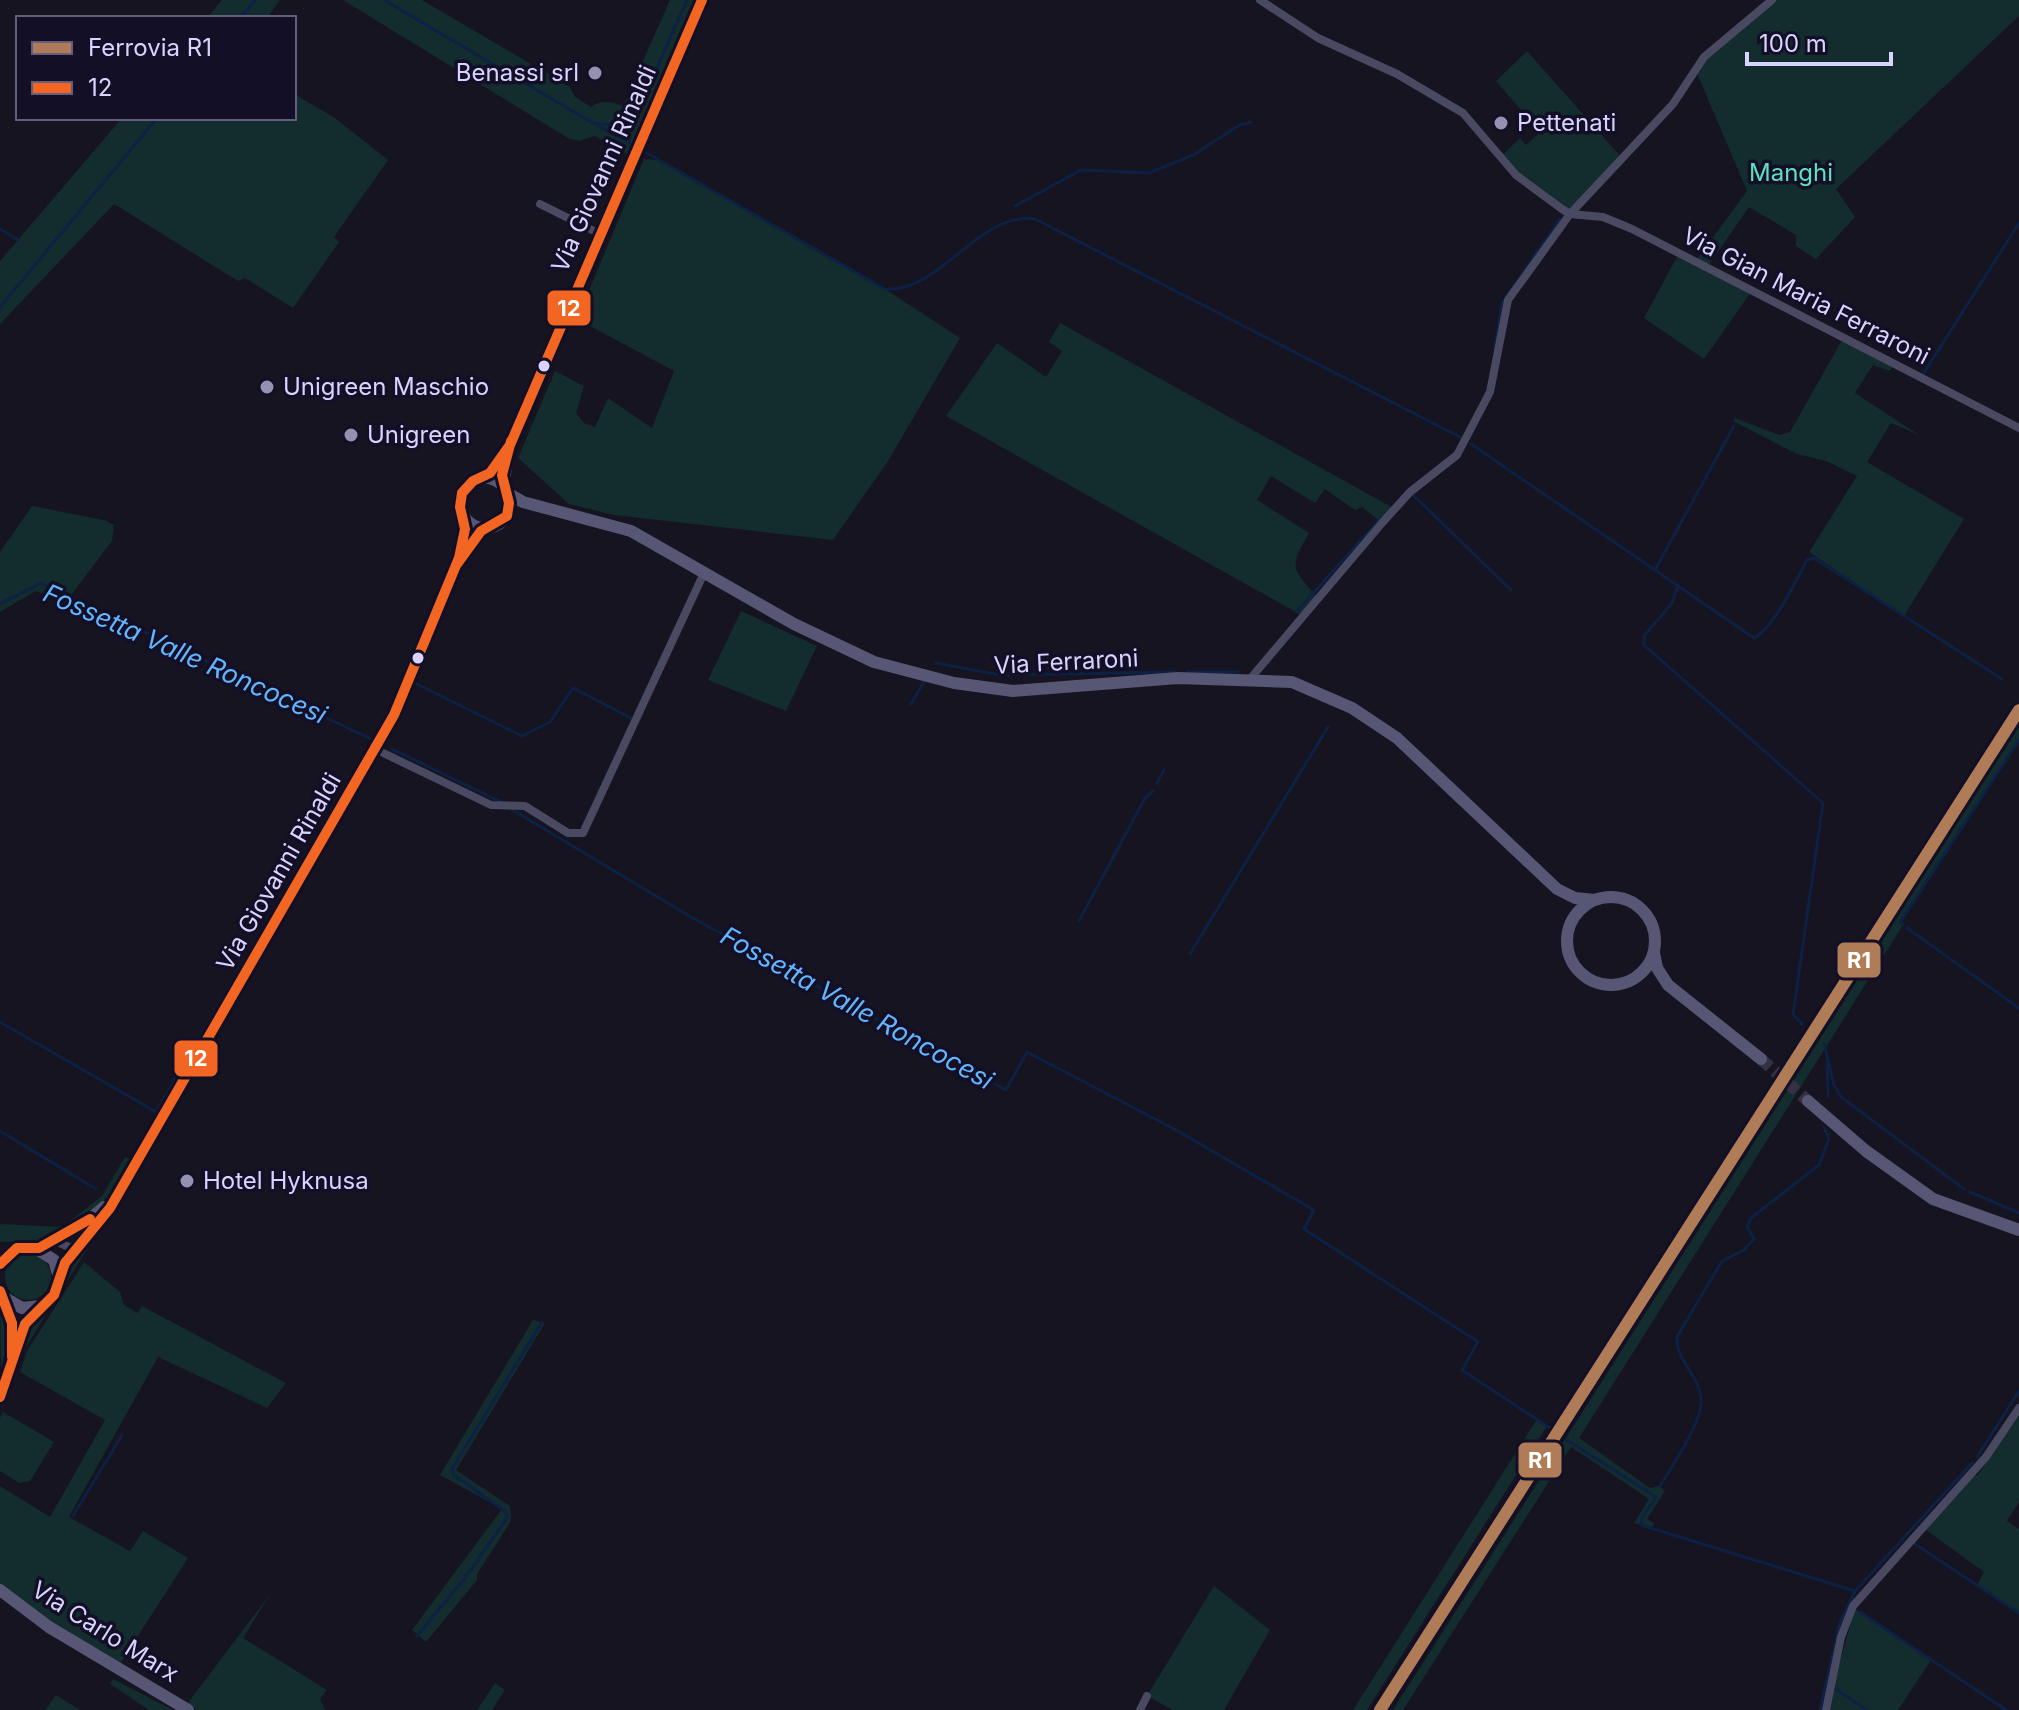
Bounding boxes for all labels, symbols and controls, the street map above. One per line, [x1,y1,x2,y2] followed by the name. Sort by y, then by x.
[16,16,296,120] legend
[1747,16,1891,66] scale bar
[1759,29,1827,58] text: 100 m
[88,33,212,62] text: Ferrovia R1
[456,58,579,87] place label: Benassi srl
[545,61,662,277] street label: Via Giovanni Rinaldi
[586,64,604,82] marker: Benassi srl
[88,73,112,102] text: 12
[1517,108,1616,137] place label: Pettenati
[1492,114,1510,132] marker: Pettenati
[1749,158,1833,187] park label: Manghi
[1678,221,1935,371] street label: Via Gian Maria Ferraroni
[546,289,592,327] line badge: 12
[557,295,581,321] text: 12
[536,358,552,374] unlabelled marker
[283,372,489,401] place label: Unigreen Maschio
[258,378,276,396] marker: Unigreen Maschio
[367,420,470,449] place label: Unigreen
[342,426,360,444] marker: Unigreen
[39,577,332,730] water label: Fossetta Valle Roncocesi
[993,643,1139,680] street label: Via Ferraroni
[410,650,426,666] unlabelled marker
[210,768,347,976] street label: Via Giovanni Rinaldi
[716,920,1000,1096] water label: Fossetta Valle Roncocesi
[1836,941,1882,979] line badge: R1
[1847,947,1871,973] text: R1
[173,1039,219,1078] line badge: 12
[184,1045,208,1071] text: 12
[203,1166,369,1195] place label: Hotel Hyknusa
[178,1172,196,1190] marker: Hotel Hyknusa
[1517,1441,1563,1479] line badge: R1
[1528,1447,1552,1473] text: R1
[26,1575,184,1688] street label: Via Carlo Marx

